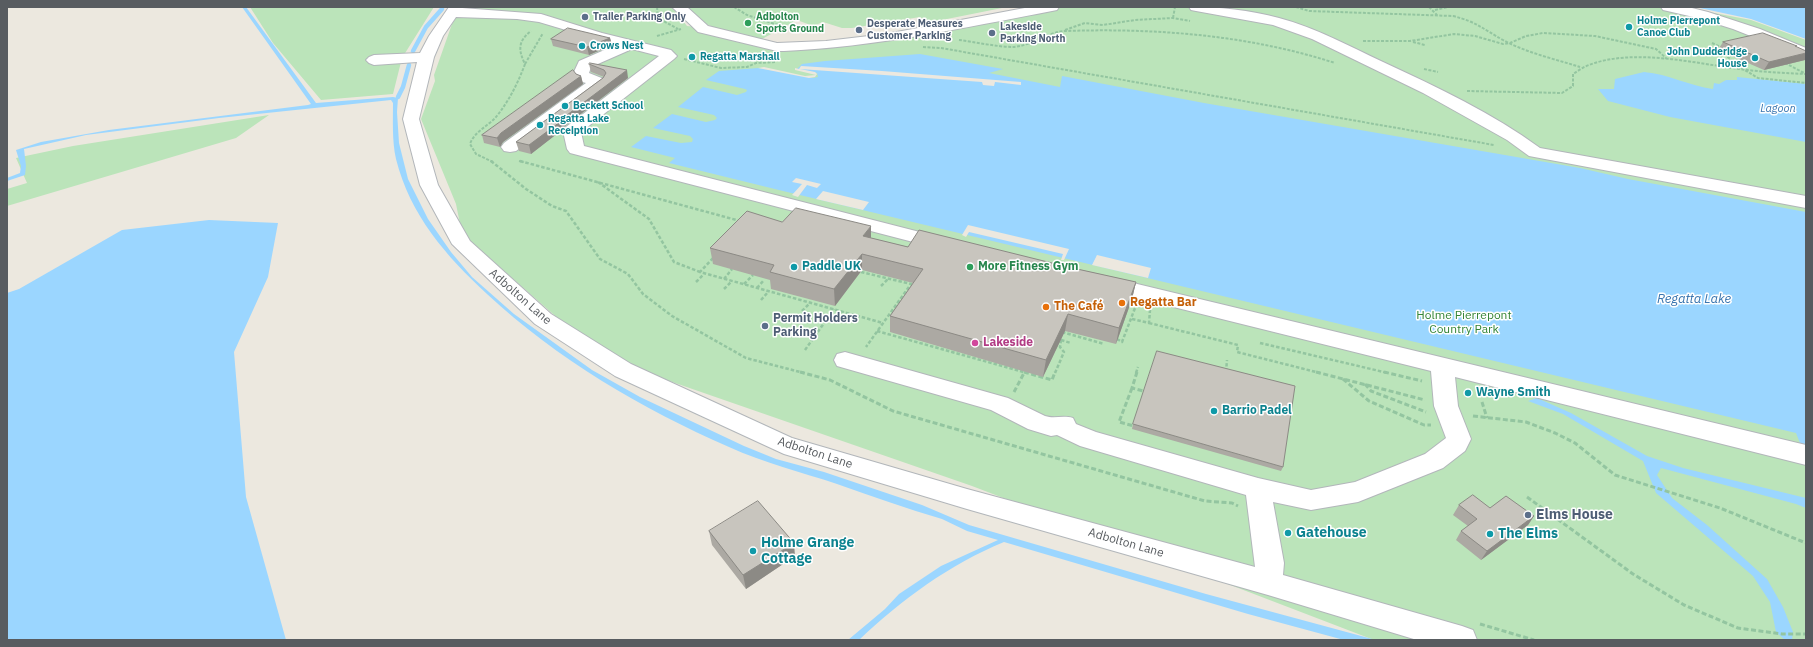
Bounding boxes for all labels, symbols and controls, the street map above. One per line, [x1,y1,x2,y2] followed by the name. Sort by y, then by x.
[593,11,686,23] place label: Trailer Parking Only
[756,11,824,34] place label: Adbolton Sports Ground
[580,12,590,22] marker: Trailer Parking Only
[1637,15,1720,38] place label: Holme Pierrepont Canoe Club
[743,18,753,28] marker: Adbolton Sports Ground
[867,18,963,42] place label: Desperate Measures Customer Parking
[1000,21,1065,44] place label: Lakeside Parking North
[1624,22,1634,32] marker: Holme Pierrepont Canoe Club
[854,25,864,35] marker: Desperate Measures Customer Parking
[987,28,997,38] marker: Lakeside Parking North
[590,40,643,52] place label: Crows Nest
[577,41,587,51] marker: Crows Nest
[1667,46,1747,70] place label: John Dudderidge House
[700,51,780,63] place label: Regatta Marshall
[687,52,697,62] marker: Regatta Marshall
[1750,53,1760,63] marker: John Dudderidge House
[573,100,643,112] place label: Beckett School
[560,101,570,111] marker: Beckett School
[1760,102,1796,116] water label: Lagoon
[548,113,609,136] place label: Regatta Lake Receiption
[535,120,545,130] marker: Regatta Lake Receiption
[802,260,861,274] place label: Paddle UK
[978,260,1079,274] place label: More Fitness Gym
[789,262,799,272] marker: Paddle UK
[965,262,975,272] marker: More Fitness Gym
[486,266,554,328] street label: Adbolton Lane
[1657,291,1731,307] water label: Regatta Lake
[1130,296,1196,310] place label: Regatta Bar
[1117,298,1127,308] marker: Regatta Bar
[1054,300,1103,314] place label: The Café
[1041,302,1051,312] marker: The Café
[1416,309,1512,337] park label: Holme Pierrepont Country Park
[773,312,858,340] place label: Permit Holders Parking
[760,321,770,331] marker: Permit Holders Parking
[983,336,1033,350] place label: Lakeside
[970,338,980,348] marker: Lakeside
[1476,386,1551,400] place label: Wayne Smith
[1463,388,1473,398] marker: Wayne Smith
[1222,404,1292,418] place label: Barrio Padel
[1209,406,1219,416] marker: Barrio Padel
[776,434,854,472] street label: Adbolton Lane
[1536,507,1613,523] place label: Elms House
[1523,510,1533,520] marker: Elms House
[1087,525,1165,561] street label: Adbolton Lane
[1296,525,1367,541] place label: Gatehouse
[1498,526,1558,542] place label: The Elms
[1283,528,1293,538] marker: Gatehouse
[1485,529,1495,539] marker: The Elms
[761,535,854,568] place label: Holme Grange Cottage
[748,546,758,556] marker: Holme Grange Cottage

